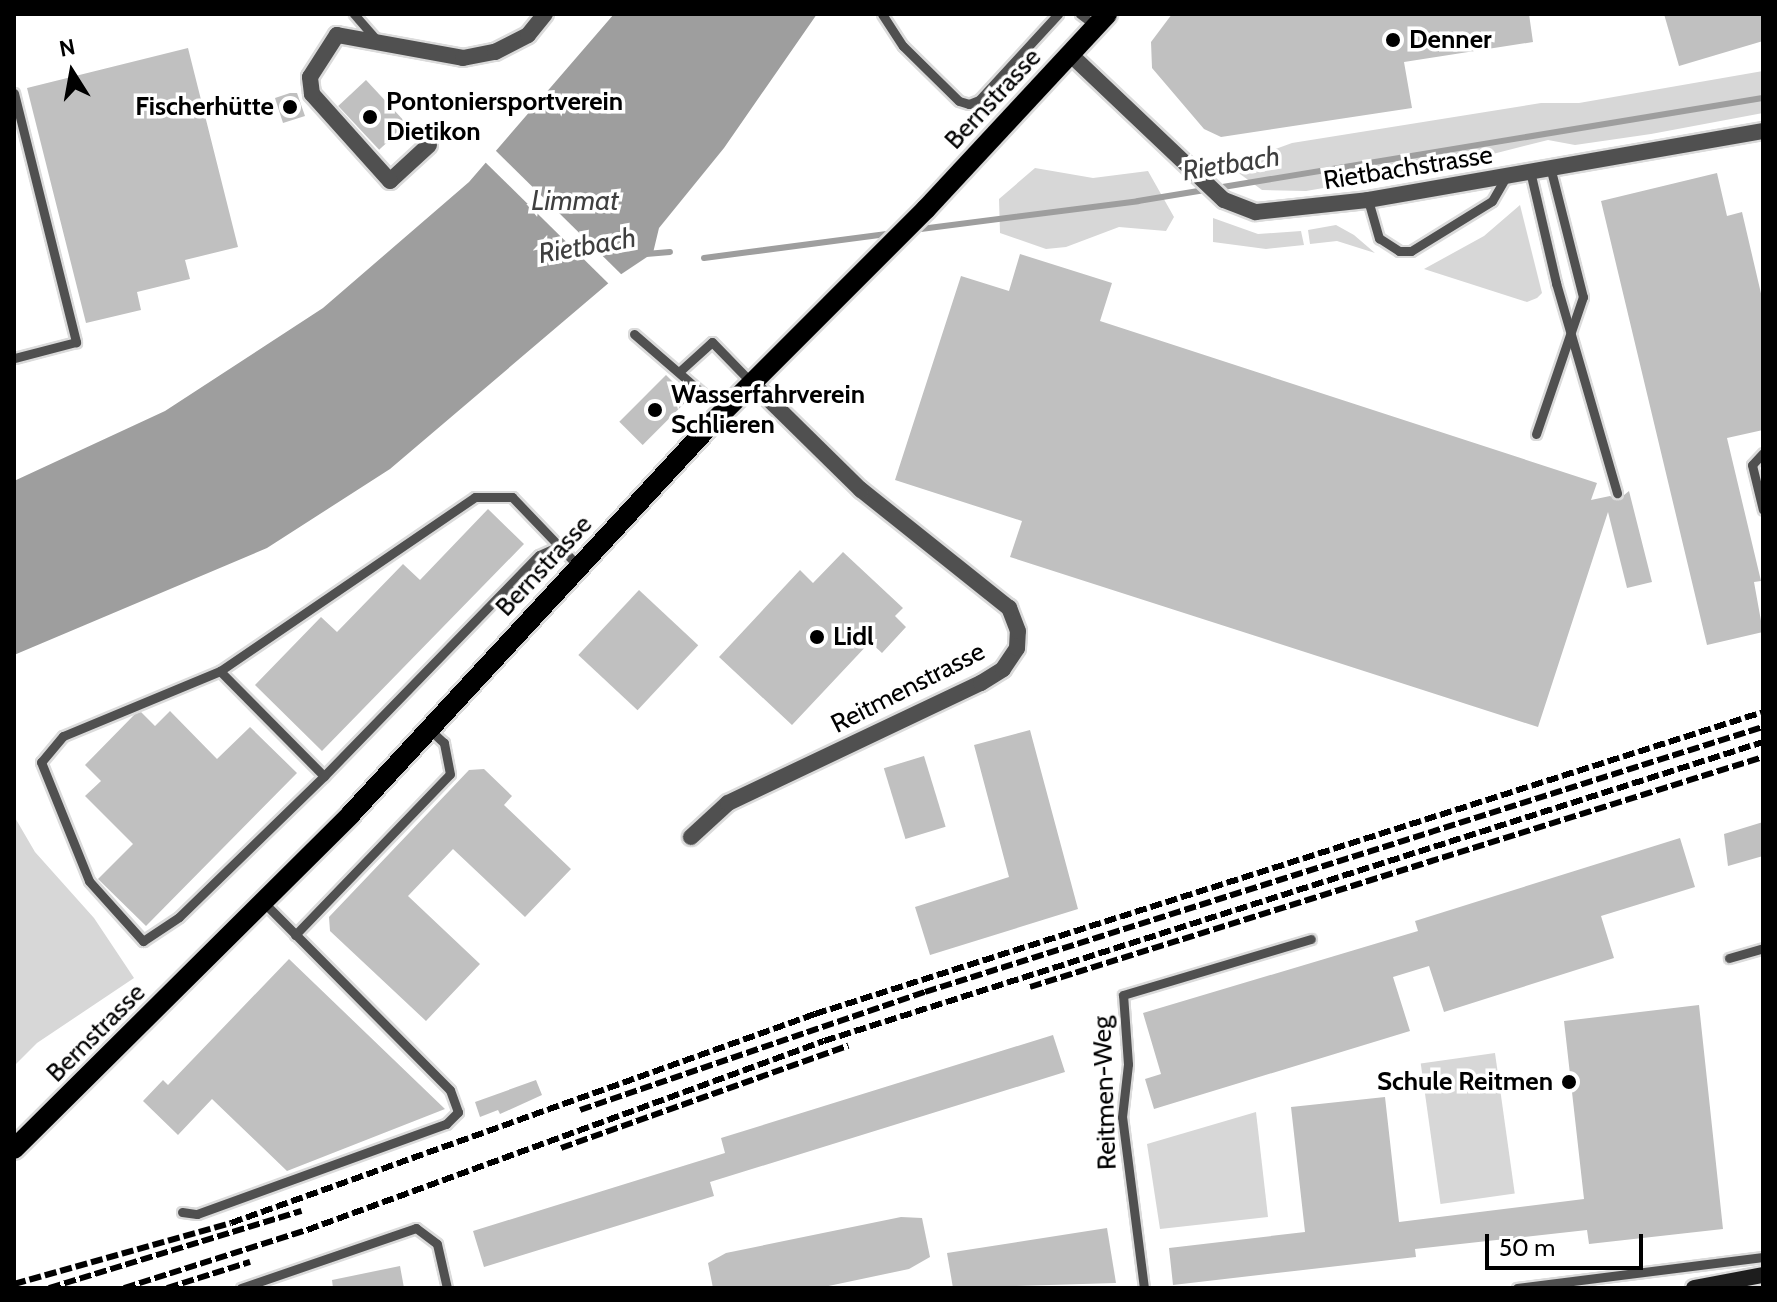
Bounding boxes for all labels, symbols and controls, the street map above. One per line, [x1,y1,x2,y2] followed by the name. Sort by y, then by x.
[1409,24,1492,56] place label: Denner
[1384,31,1402,49] marker: Denner
[32,32,112,112] north arrow
[57,33,78,63] text: N
[938,42,1048,156] street label: Bernstrasse
[386,86,623,148] place label: Pontoniersportverein Dietikon
[135,91,274,123] place label: Fischerhütte
[281,98,299,116] marker: Fischerhütte
[361,108,379,126] marker: Pontoniersportverein Dietikon
[1180,139,1282,187] water label: Rietbach
[1321,139,1495,197] street label: Rietbachstrasse
[531,183,619,217] water label: Limmat
[536,220,638,270] water label: Rietbach
[671,379,865,440] place label: Wasserfahrverein Schlieren
[646,401,664,419] marker: Wasserfahrverein Schlieren
[489,509,599,623] street label: Bernstrasse
[833,621,874,653] place label: Lidl
[808,628,826,646] marker: Lidl
[826,636,990,740] street label: Reitmenstrasse
[40,977,152,1089] street label: Bernstrasse
[1087,1015,1123,1171] street label: Reitmen-Weg
[1377,1066,1553,1098] place label: Schule Reitmen
[1560,1073,1578,1091] marker: Schule Reitmen
[1489,1218,1647,1268] scale bar
[1499,1233,1555,1262] text: 50 m

